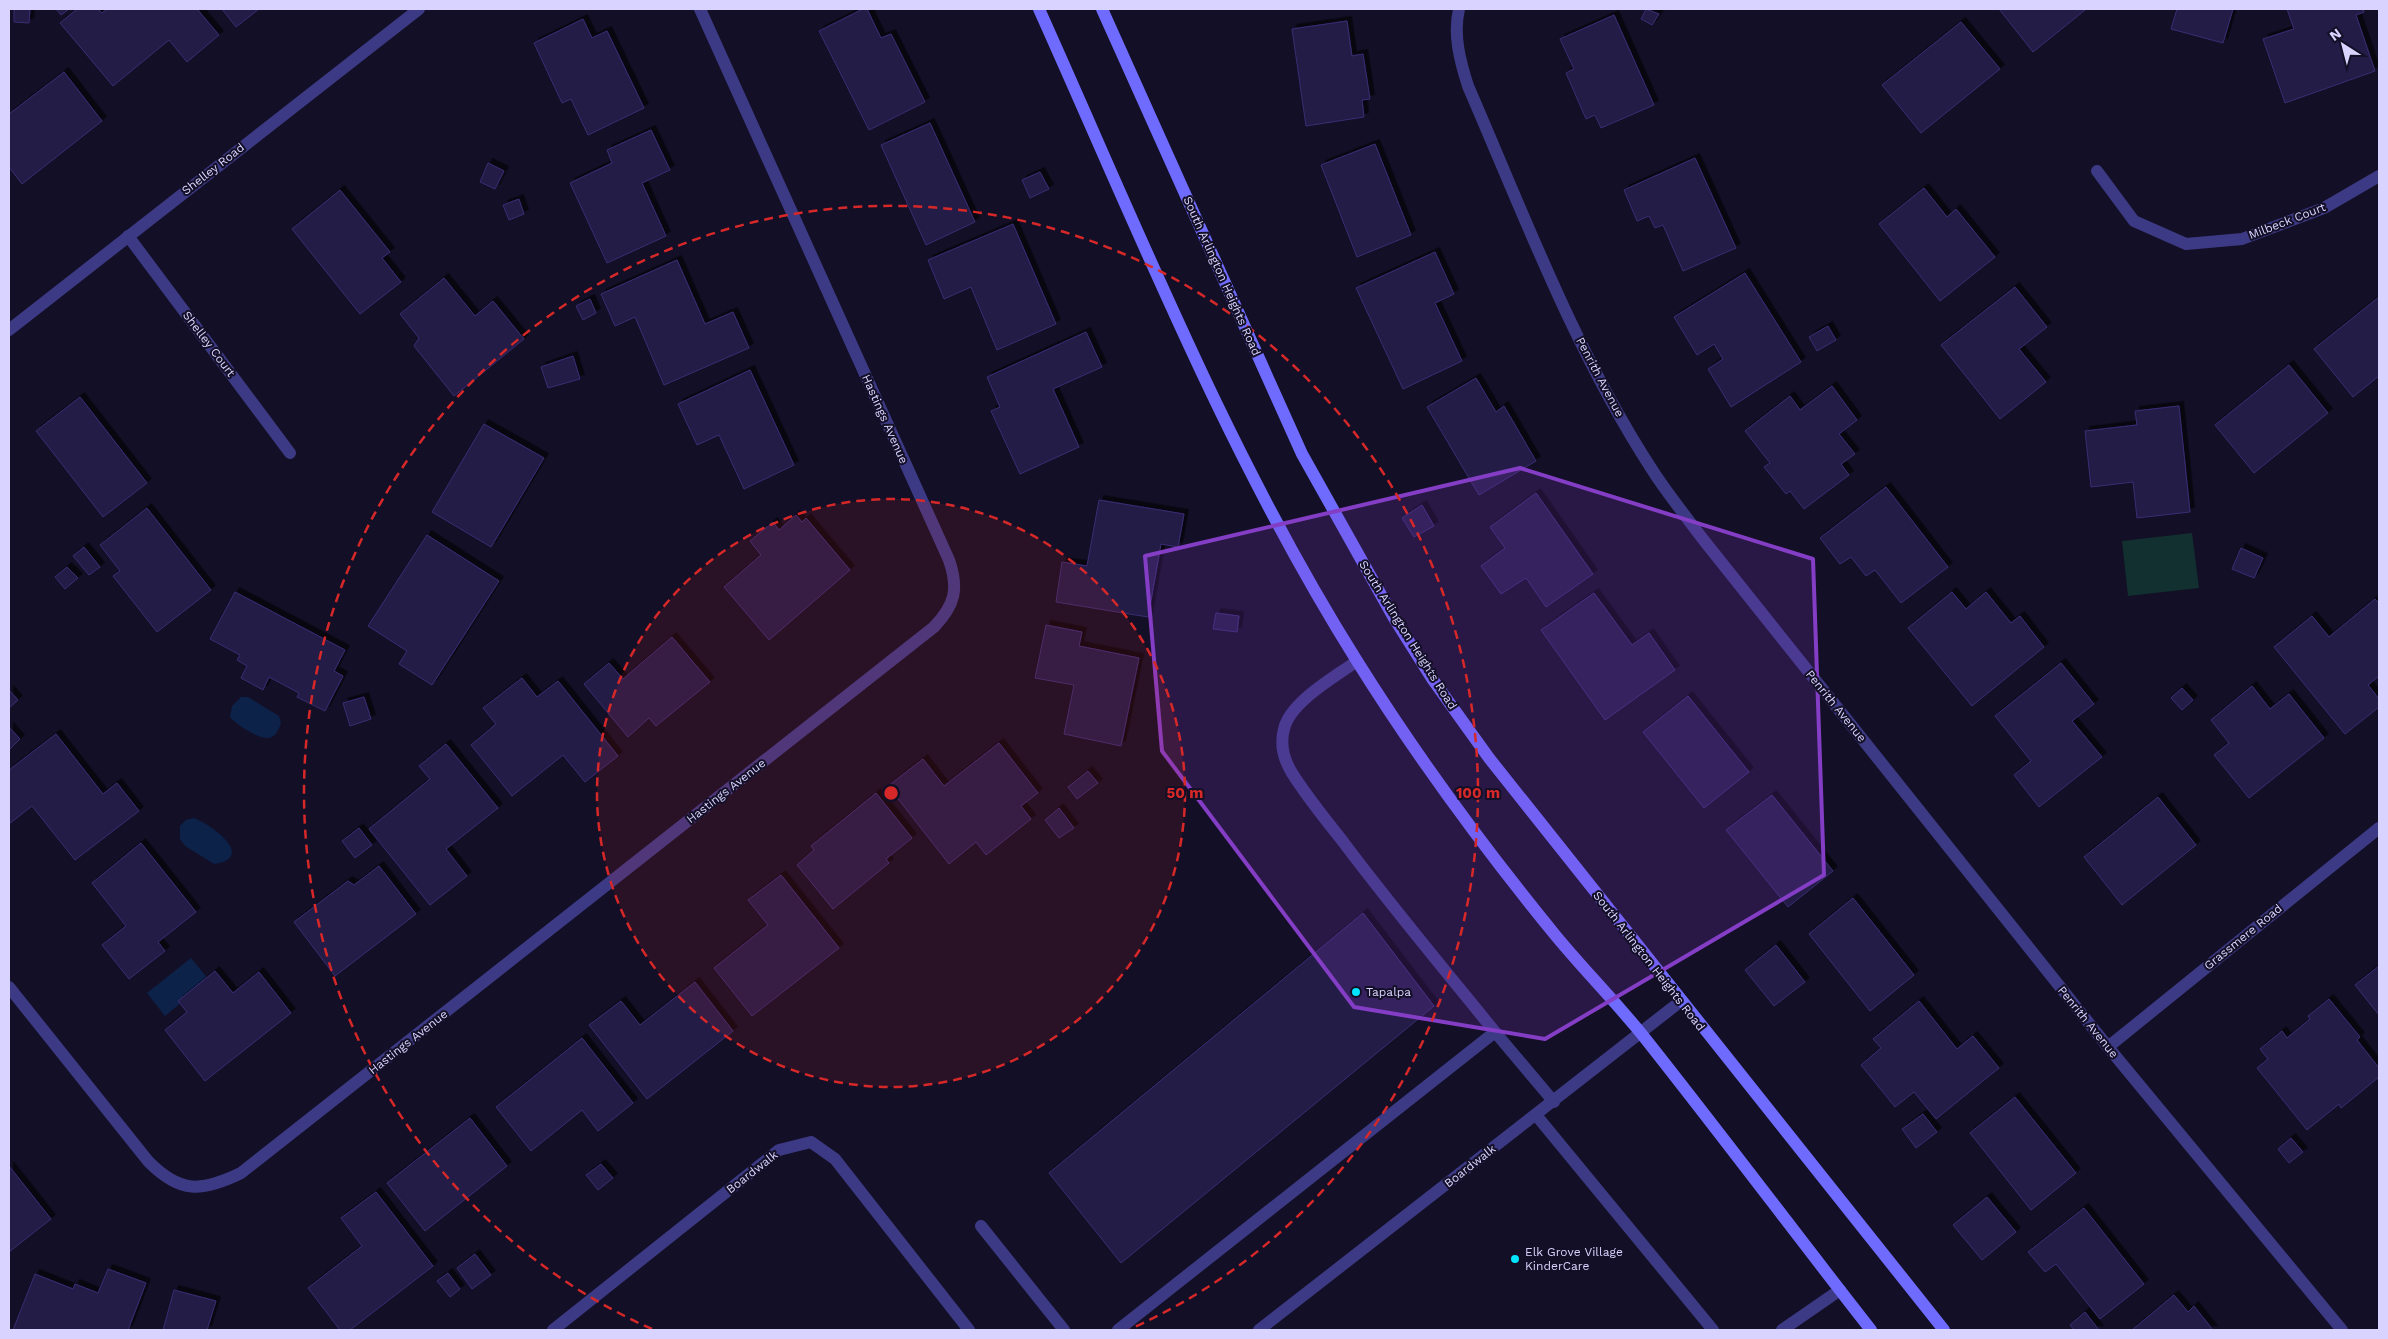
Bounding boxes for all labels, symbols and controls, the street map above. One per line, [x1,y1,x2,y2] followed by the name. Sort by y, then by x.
[2318,20,2368,70] north arrow
[2326,25,2344,44] text: N
[179,140,247,198] street label: Shelley Road
[1180,194,1264,358] street label: South Arlington Heights Road
[2247,200,2327,242] street label: Milbeck Court
[180,308,238,380] street label: Shelley Court
[1573,335,1627,419] street label: Penrith Avenue
[859,372,911,466] street label: Hastings Avenue
[1356,558,1460,712] street label: South Arlington Heights Road
[1803,667,1869,745] street label: Penrith Avenue
[684,756,768,826] street label: Hastings Avenue
[882,784,900,802] centre of rings
[1167,784,1203,802] text: 50 m
[1456,784,1500,802] text: 100 m
[1590,889,1708,1033] street label: South Arlington Heights Road
[2201,901,2285,973] street label: Grassmere Road
[2055,983,2121,1061] street label: Penrith Avenue
[1366,985,1411,999] place label: Tapalpa
[1350,986,1362,998] marker: Tapalpa
[366,1007,450,1077] street label: Hastings Avenue
[1442,1142,1499,1190] street label: Boardwalk
[724,1148,781,1196] street label: Boardwalk
[1525,1245,1623,1273] place label: Elk Grove Village KinderCare
[1509,1253,1521,1265] marker: Elk Grove Village KinderCare

